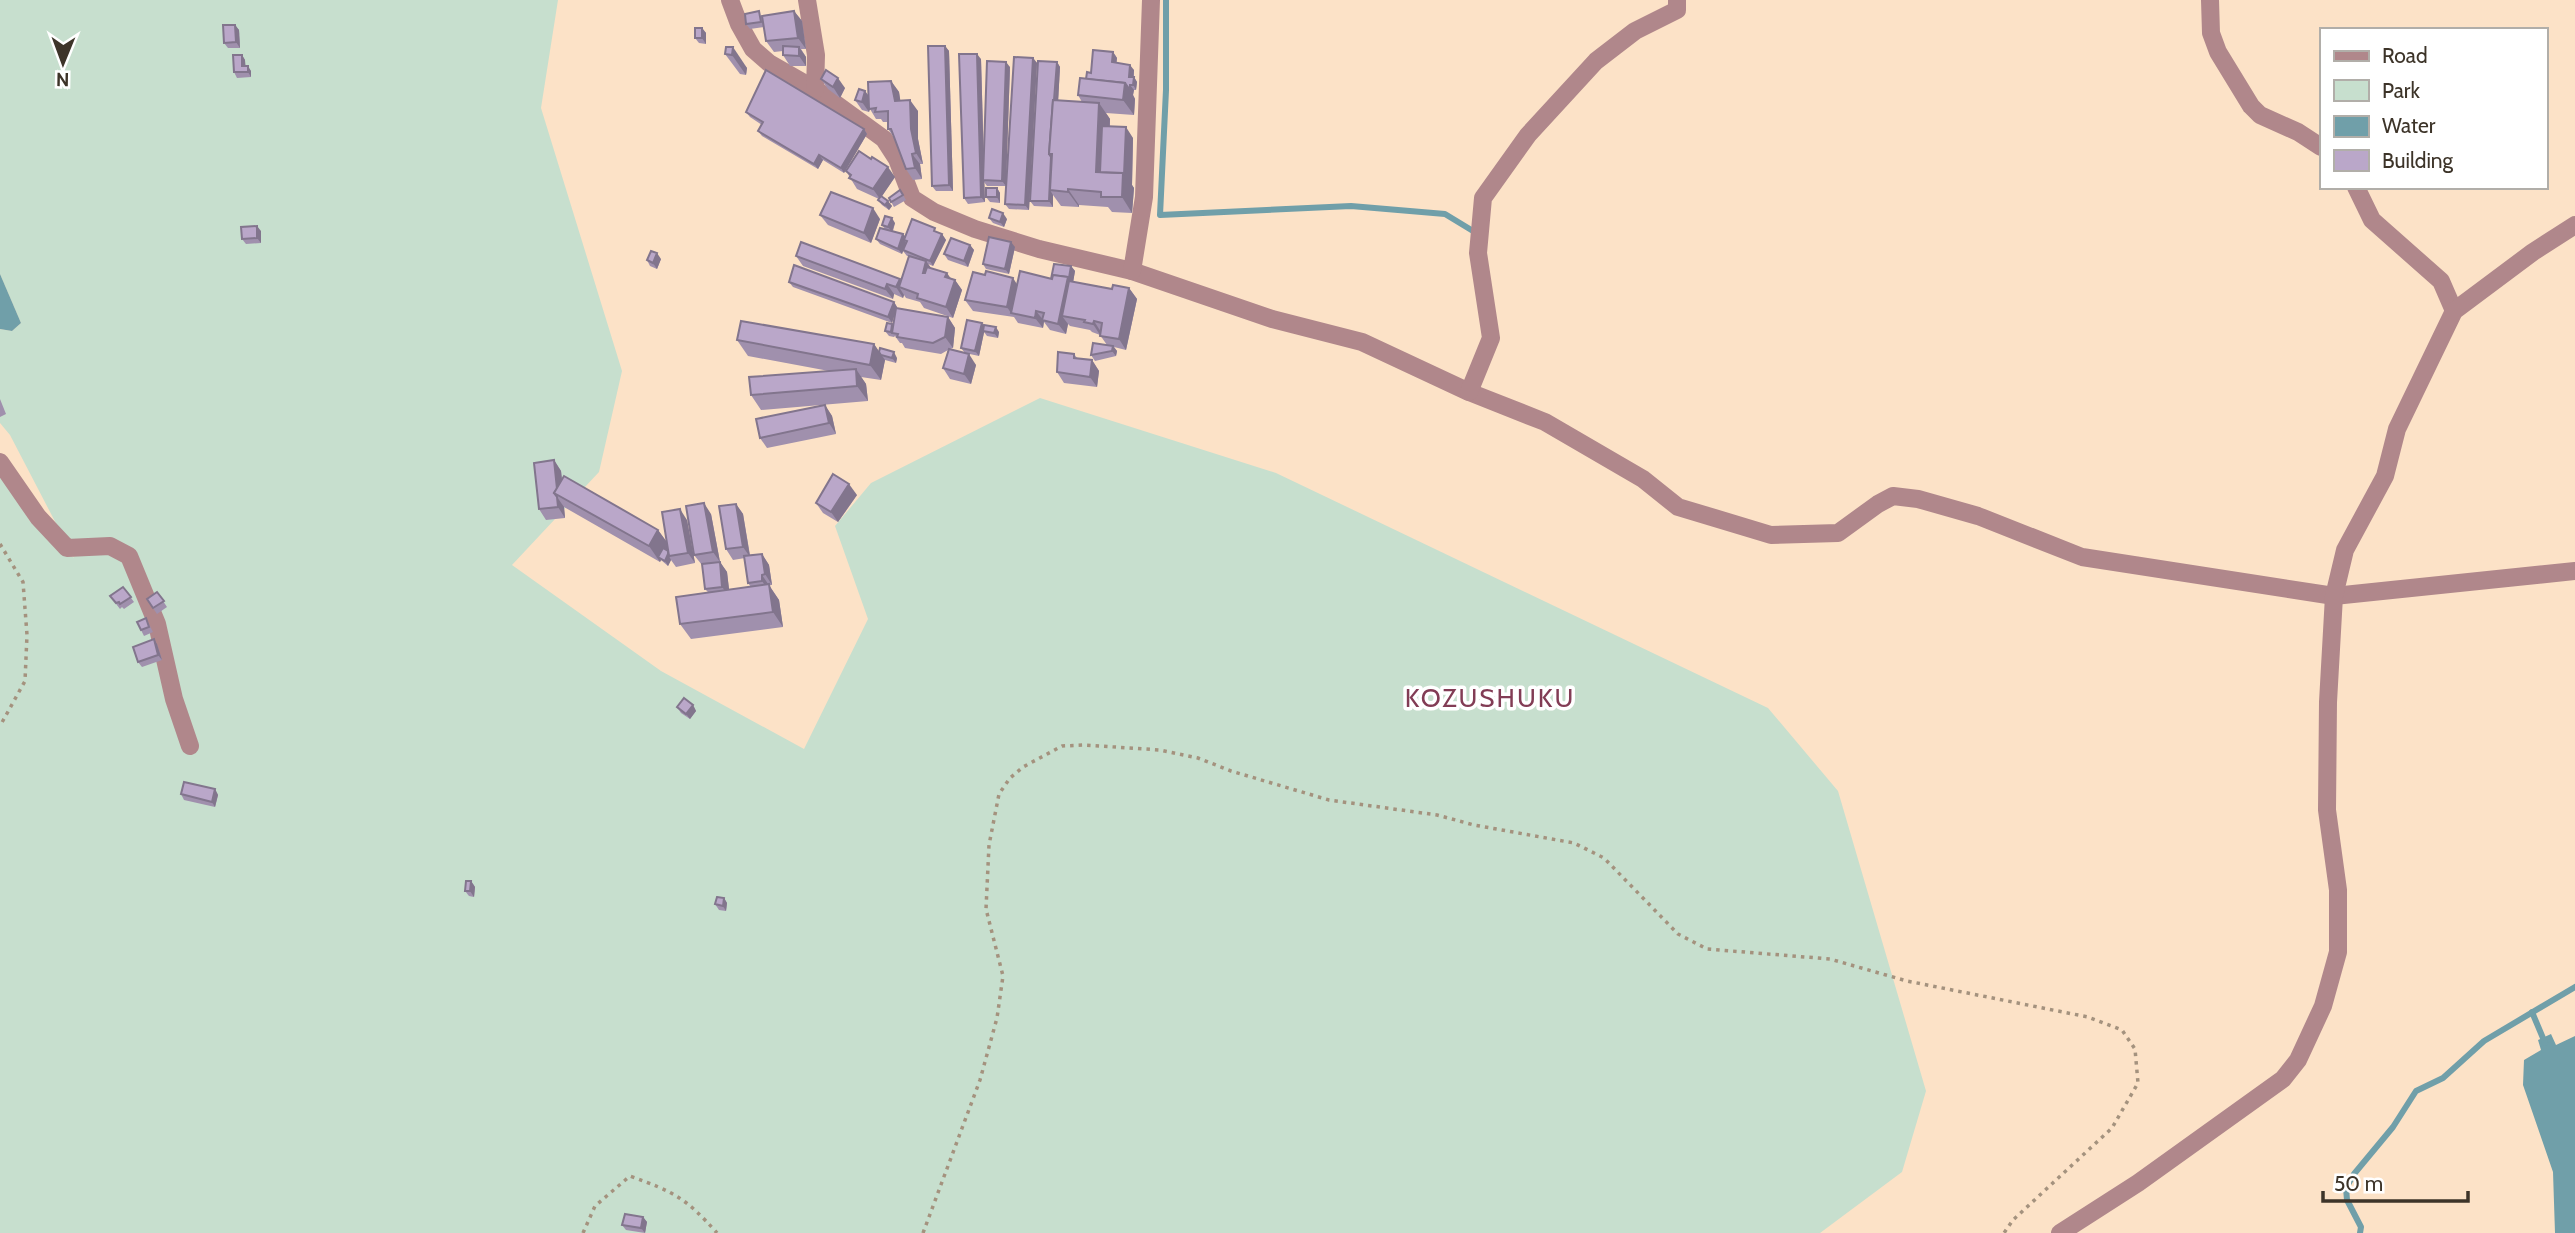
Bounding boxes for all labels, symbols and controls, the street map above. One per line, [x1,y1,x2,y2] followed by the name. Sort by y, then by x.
[28,28,98,98] north arrow
[2320,28,2547,189] legend
[2382,43,2428,68] text: Road
[56,68,70,91] text: N
[2382,78,2420,103] text: Park
[2382,113,2436,138] text: Water
[2382,148,2454,173] text: Building
[1405,682,1575,714] district label: KOZUSHUKU
[2323,1160,2468,1204] scale bar
[2334,1171,2383,1196] text: 50 m

